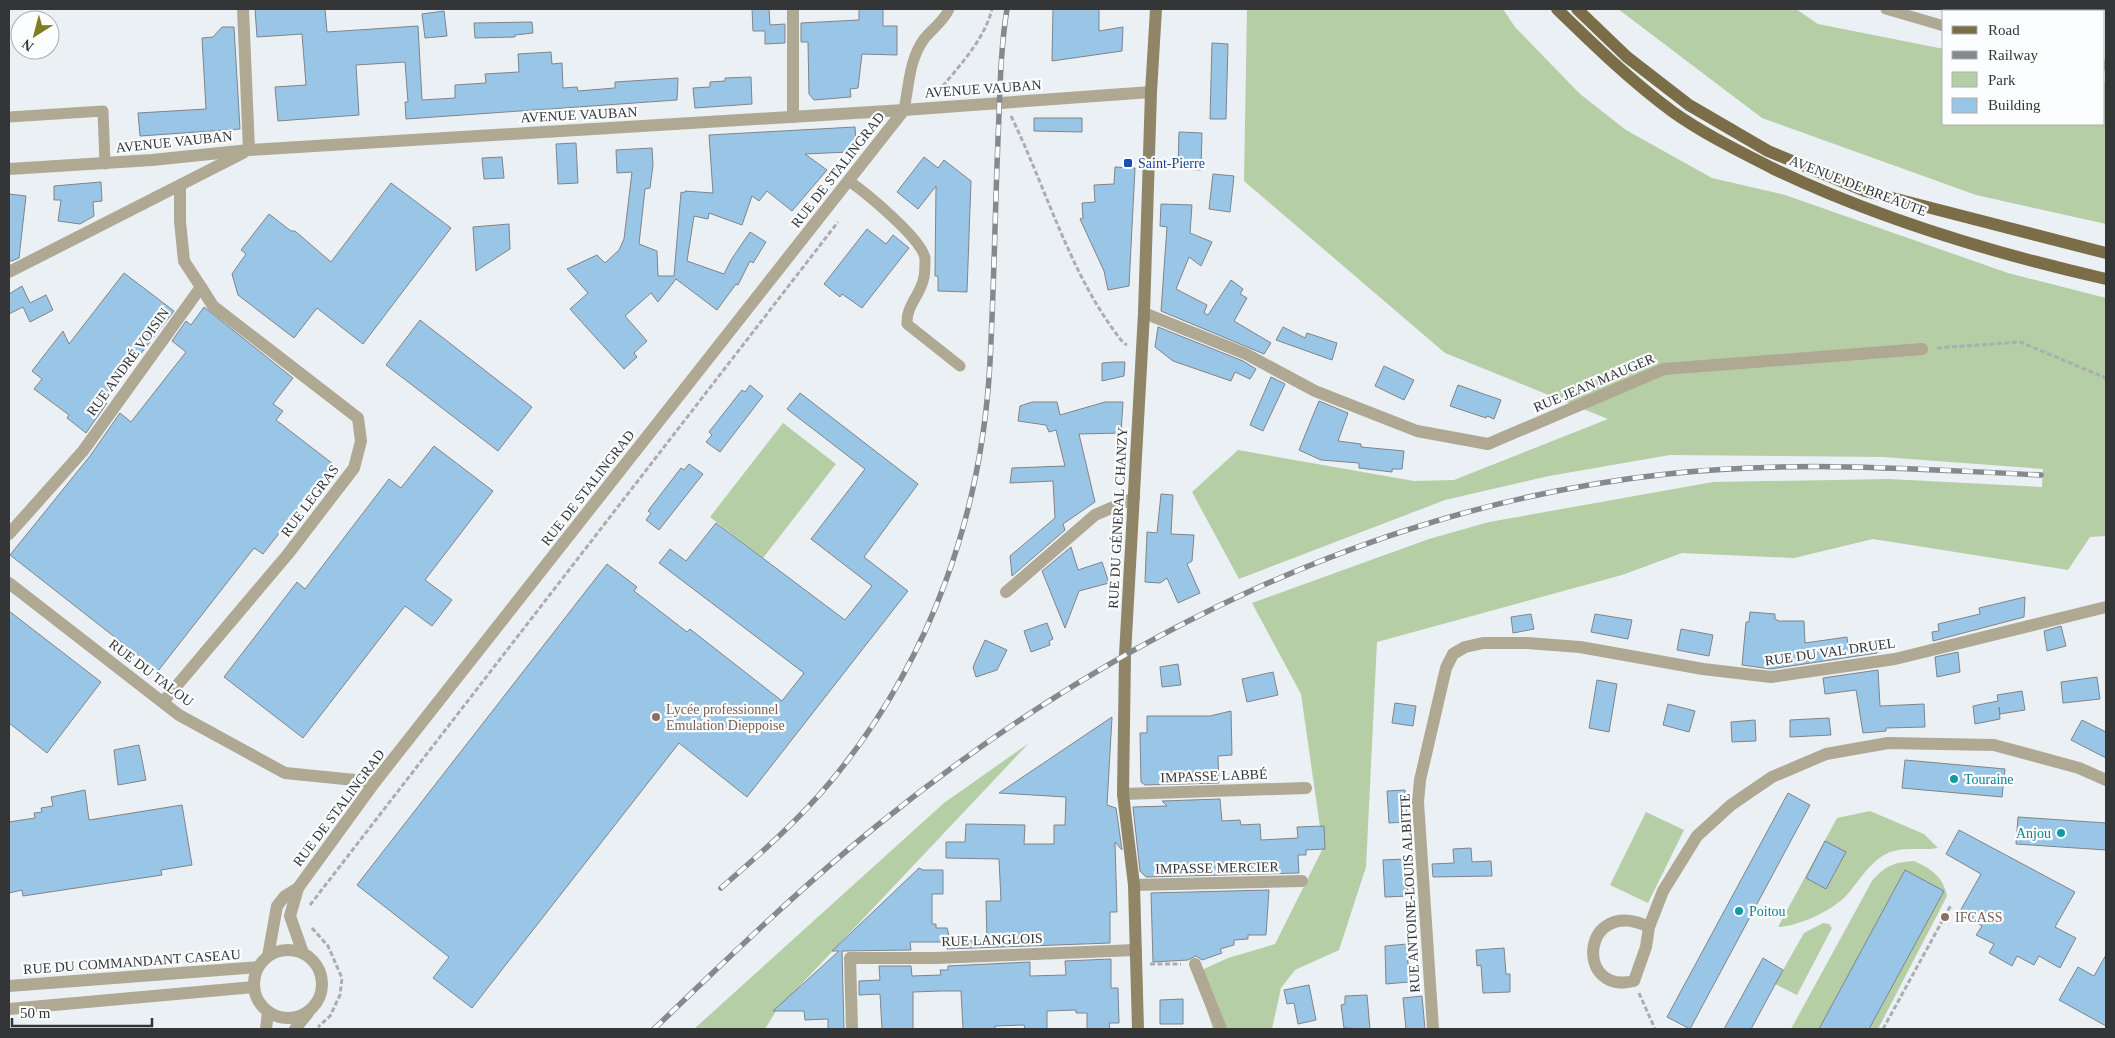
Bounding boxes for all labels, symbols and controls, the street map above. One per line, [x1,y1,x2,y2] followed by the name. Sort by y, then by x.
[10,10,60,60] north arrow
[1942,10,2105,125] legend
[1988,22,2020,38] text: Road
[19,36,36,54] text: N
[1988,47,2038,63] text: Railway
[1988,72,2016,88] text: Park
[924,77,1042,101] street label: AVENUE VAUBAN
[1988,97,2041,113] text: Building
[520,104,638,126] street label: AVENUE VAUBAN
[788,109,888,231] street label: RUE DE STALINGRAD
[115,128,233,156] street label: AVENUE VAUBAN
[1787,153,1929,219] street label: AVENUE DE BREAUTE
[1138,156,1205,171] place label: Saint-Pierre
[1122,157,1134,169] marker: Saint-Pierre
[83,305,172,419] street label: RUE ANDRÉ VOISIN
[1531,350,1657,415] street label: RUE JEAN MAUGER
[538,427,638,549] street label: RUE DE STALINGRAD
[1105,427,1130,609] street label: RUE DU GÉNERAL CHANZY
[278,462,342,540] street label: RUE LEGRAS
[1764,635,1896,669] street label: RUE DU VAL DRUEL
[106,637,196,709] street label: RUE DU TALOU
[666,702,785,733] place label: Lycée professionnel Emulation Dieppoise
[650,711,662,723] marker: Lycée professionnel Emulation Dieppoise
[290,747,388,869] street label: RUE DE STALINGRAD
[1160,766,1268,785] street label: IMPASSE LABBÉ
[1964,772,2014,787] place label: Touraine
[1948,773,1960,785] marker: Touraine
[1397,793,1423,993] street label: RUE ANTOINE-LOUIS ALBITTE
[2016,826,2051,841] place label: Anjou
[2055,827,2067,839] marker: Anjou
[1155,859,1280,877] street label: IMPASSE MERCIER
[1749,904,1786,919] place label: Poitou
[1733,905,1745,917] marker: Poitou
[1955,910,2002,925] place label: IFCASS
[1939,911,1951,923] marker: IFCASS
[941,931,1043,949] street label: RUE LANGLOIS
[23,947,241,977] street label: RUE DU COMMANDANT CASEAU
[12,996,152,1028] scale bar
[20,1005,51,1021] text: 50 m

